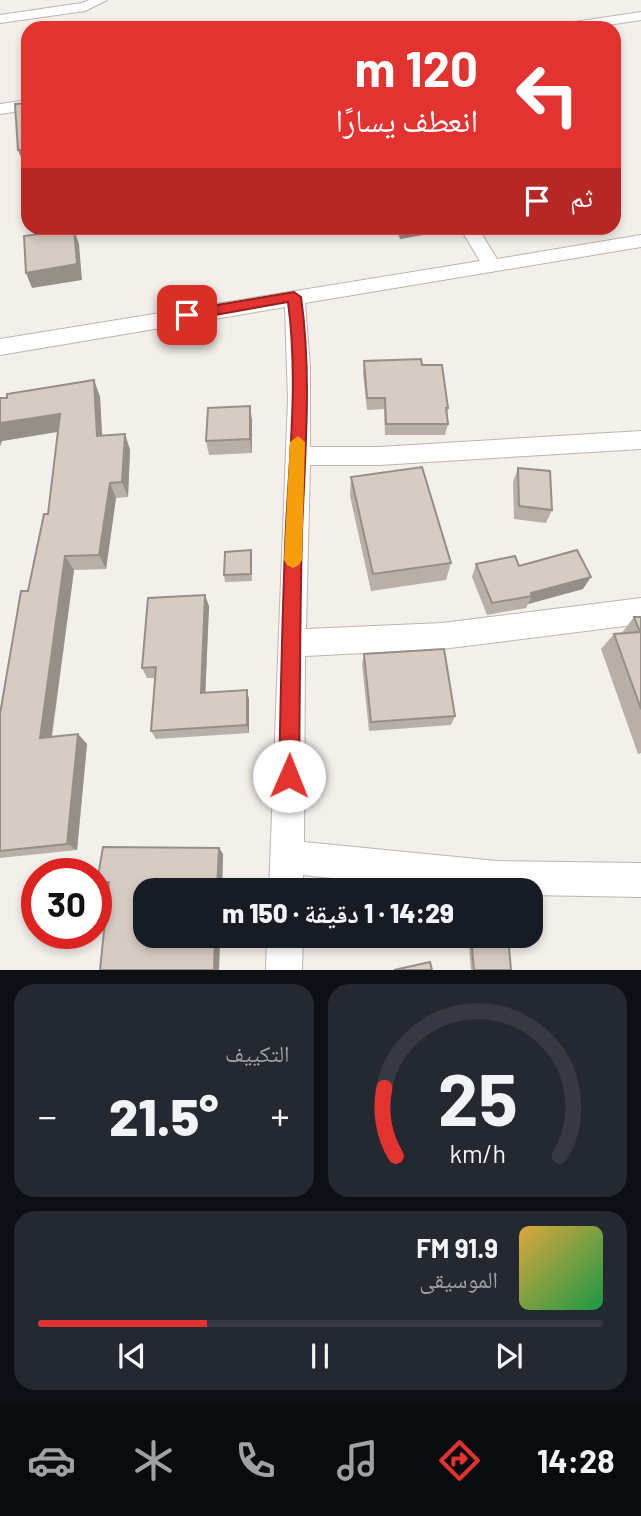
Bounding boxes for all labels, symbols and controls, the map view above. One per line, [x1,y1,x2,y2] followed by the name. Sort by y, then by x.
[355,38,478,97] text: 120 m
[502,49,593,140] icon: left
[335,100,478,138] text: انعطف يسارًا
[570,181,593,212] text: ثم
[518,182,556,220] icon: arrive
[157,285,217,345] pin
[168,296,206,334] icon: arrive
[252,739,326,813] position arrow
[21,858,112,949] speed limit sign: 30
[222,897,454,928] text: 14:29 · 1 دقيقة · 150 m
[225,1039,290,1067] text: التكييف
[437,1054,517,1142] text: 25
[109,1084,219,1146] text: 21.5°
[38,1092,57,1138] text: −
[270,1092,290,1138] text: +
[449,1138,506,1168] text: km/h
[416,1232,498,1263] text: 91.9 FM
[419,1265,498,1293] text: الموسيقى
[113,1337,151,1375] icon: previous
[301,1337,339,1375] icon: pause
[490,1337,528,1375] icon: next
[27,1436,76,1485] icon: car
[129,1436,178,1485] icon: climate
[231,1436,280,1485] icon: phone
[333,1436,382,1485] icon: music
[435,1436,484,1485] icon: directions
[537,1441,614,1479] text: 14:28

